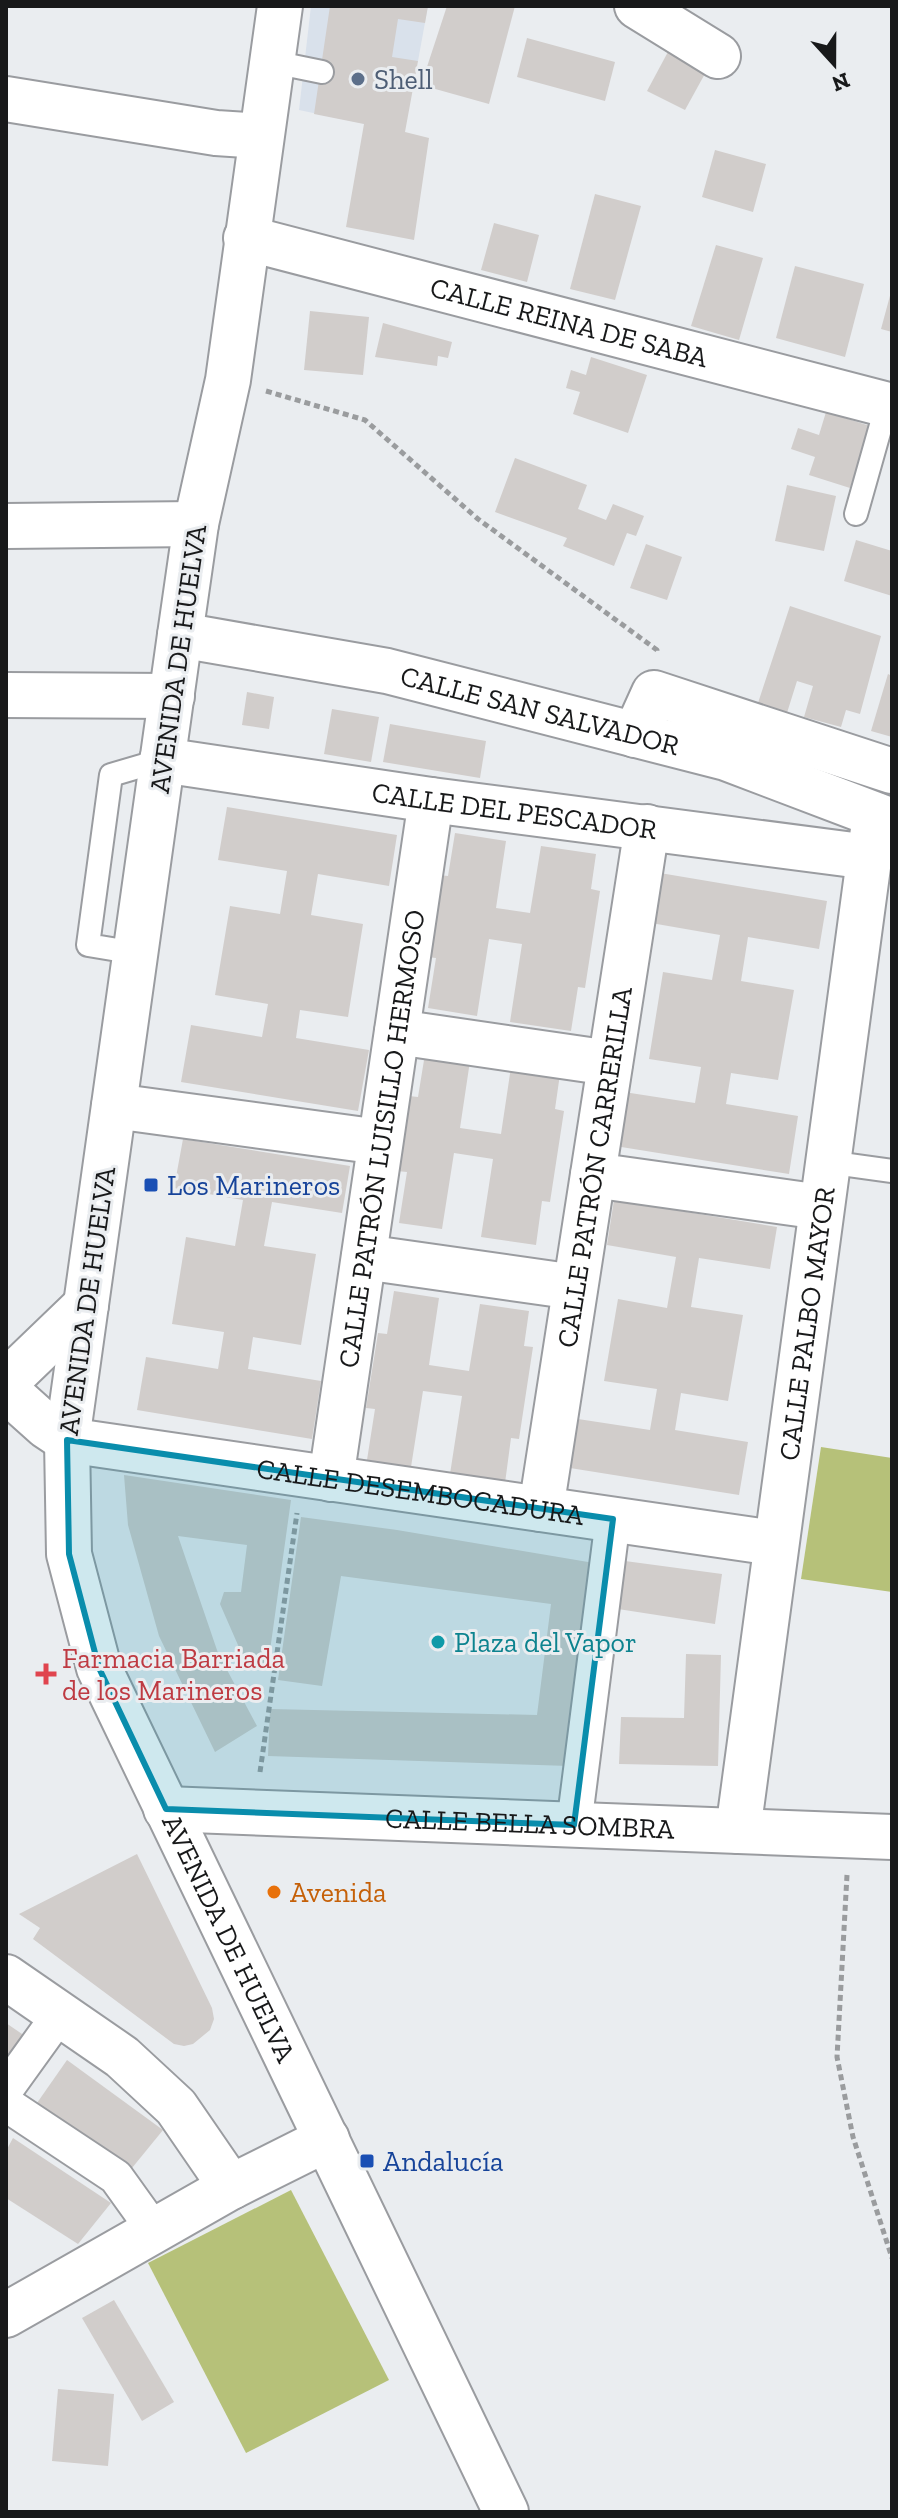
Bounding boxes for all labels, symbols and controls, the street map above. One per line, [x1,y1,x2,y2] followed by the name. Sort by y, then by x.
[794,24,874,104] north arrow
[374,63,433,96] place label: Shell
[828,67,854,98] text: N
[349,70,367,88] marker: Shell
[427,270,712,374] street label: CALLE REINA DE SABA
[143,522,213,795] street label: AVENIDA DE HUELVA
[397,659,683,762] street label: CALLE SAN SALVADOR
[370,775,659,846] street label: CALLE DEL PESCADOR
[331,907,431,1370] street label: CALLE PATRÓN LUISILLO HERMOSO
[550,984,639,1350] street label: CALLE PATRÓN CARRERILLA
[52,1164,122,1437] street label: AVENIDA DE HUELVA
[167,1169,340,1202] place label: Los Marineros
[142,1176,160,1194] marker: Los Marineros
[772,1185,841,1462] street label: CALLE PALBO MAYOR
[254,1451,587,1532] street label: CALLE DESEMBOCADURA
[454,1626,637,1659] place label: Plaza del Vapor
[429,1633,447,1651] marker: Plaza del Vapor
[62,1642,286,1707] place label: Farmacia Barriada de los Marineros
[37,1665,55,1683] marker: Farmacia Barriada de los Marineros
[385,1801,676,1845] street label: CALLE BELLA SOMBRA
[156,1809,303,2068] street label: AVENIDA DE HUELVA
[290,1876,387,1909] place label: Avenida
[265,1883,283,1901] marker: Avenida
[383,2145,504,2178] place label: Andalucía
[358,2152,376,2170] marker: Andalucía

